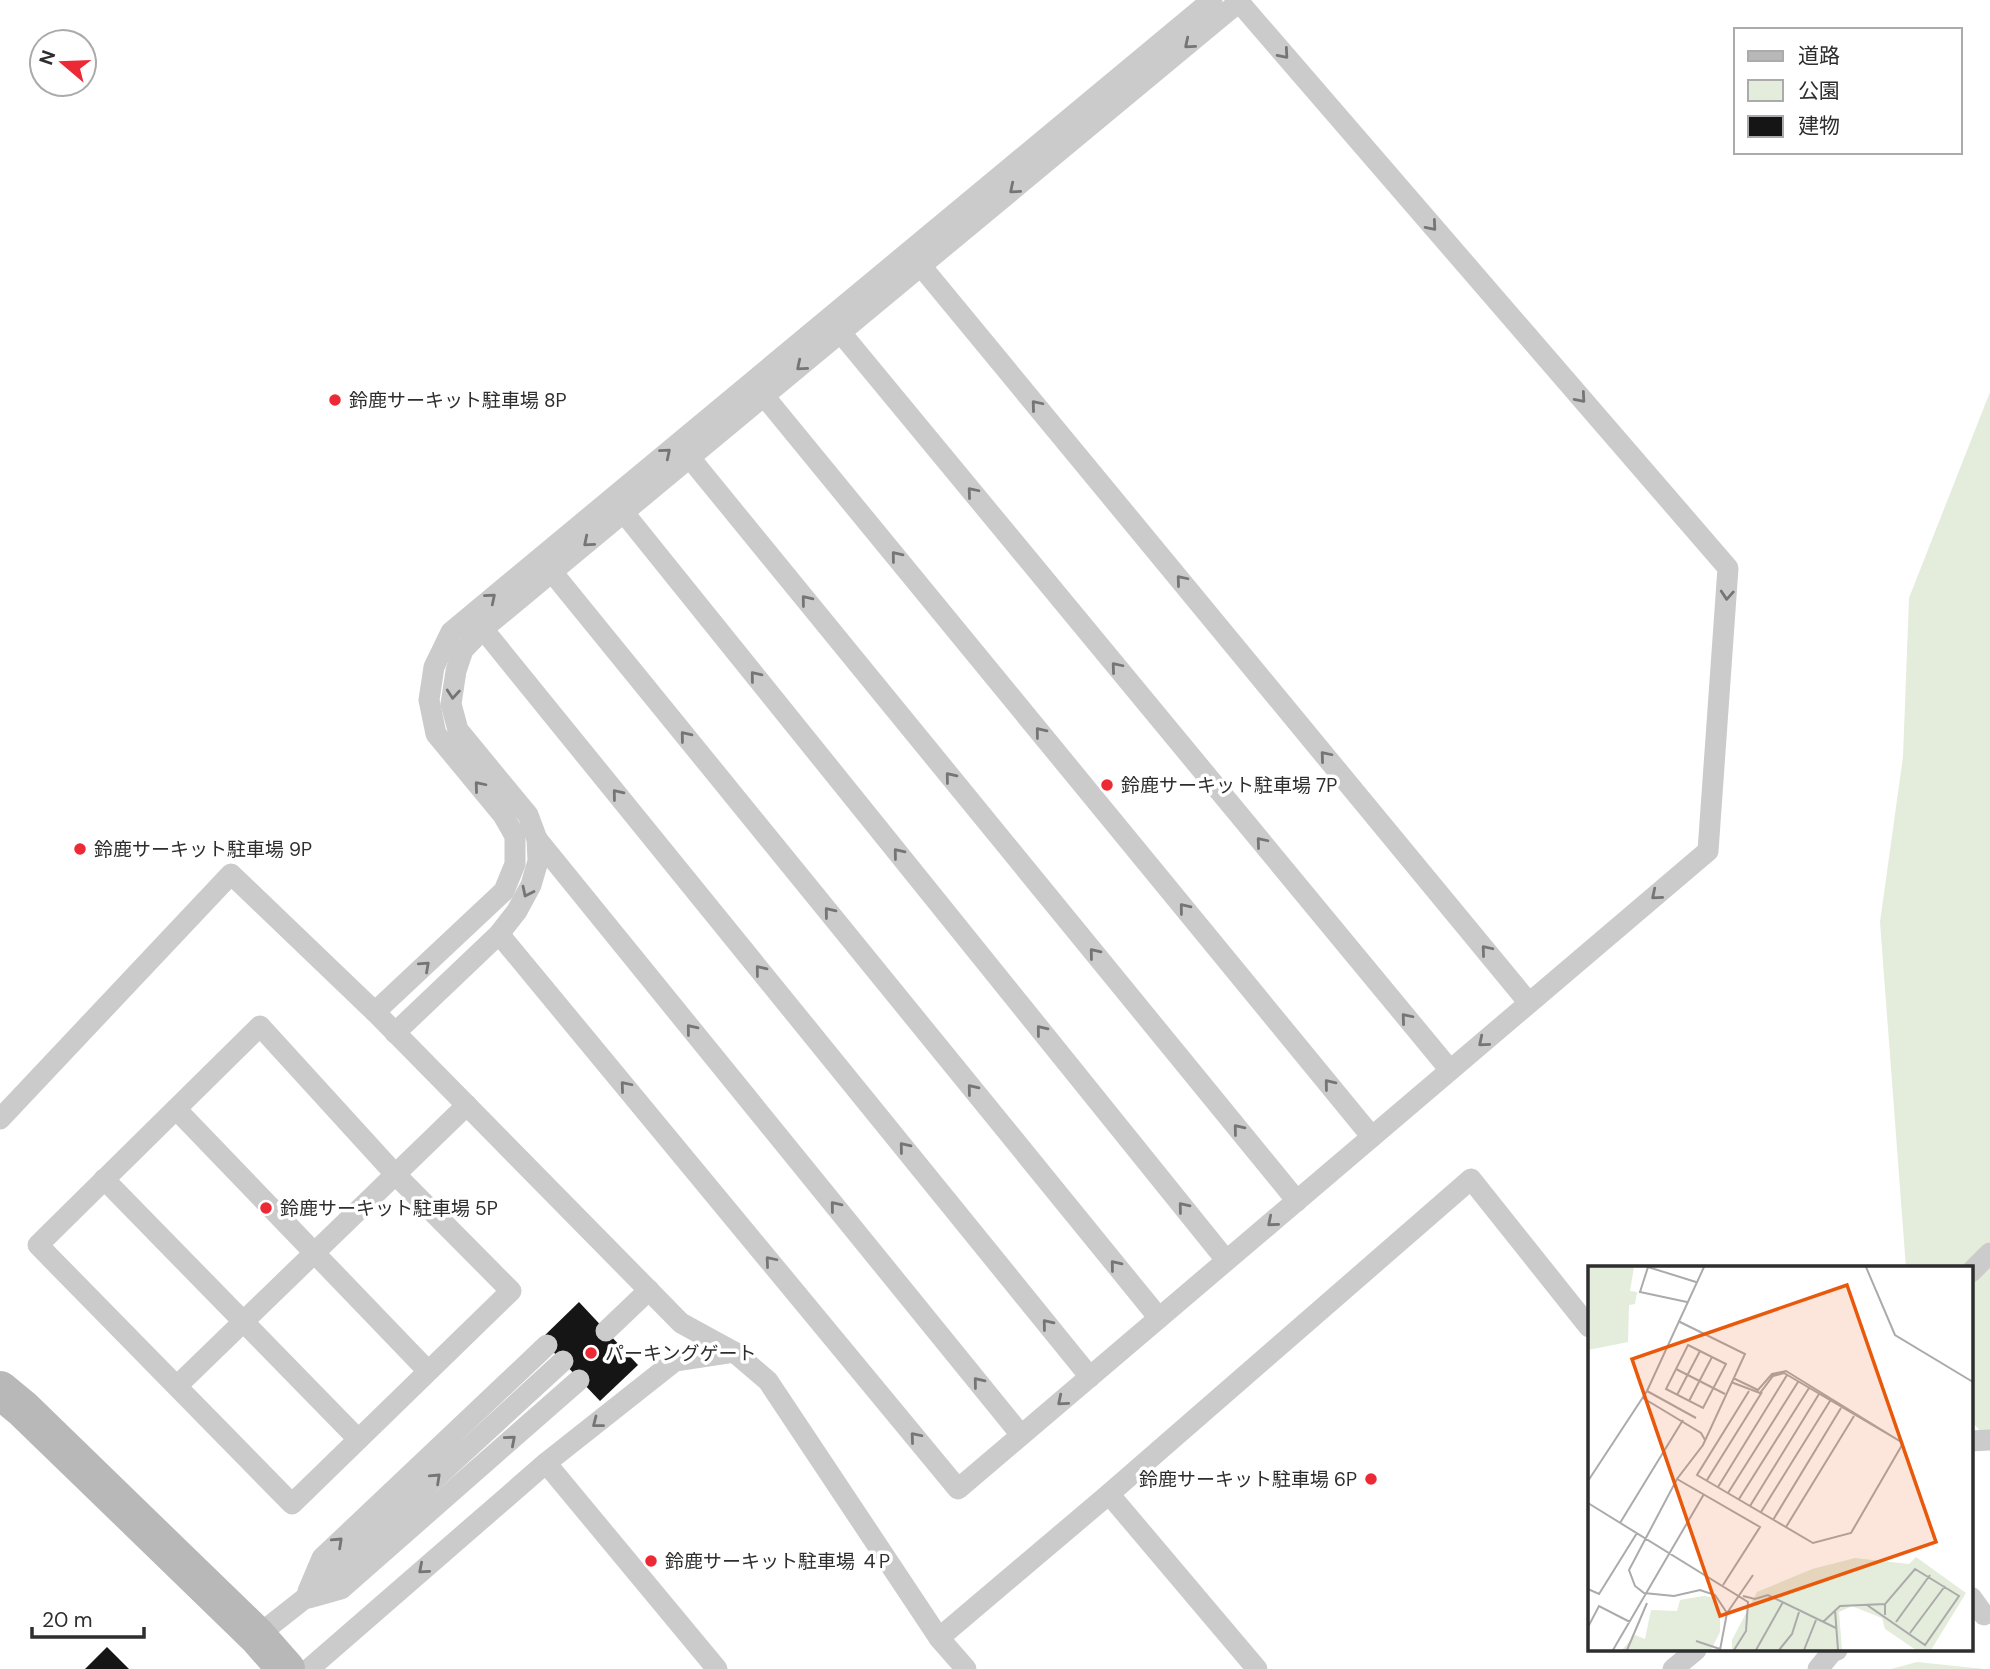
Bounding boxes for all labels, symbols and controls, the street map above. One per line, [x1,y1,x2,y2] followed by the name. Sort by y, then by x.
[28,28,98,98] north arrow
[1734,28,1962,154] legend
[1184,36,1197,48] one-way arrow
[1798,42,1840,70] text: 道路
[1276,46,1288,59] one-way arrow
[33,47,61,68] text: N
[1798,77,1840,105] text: 公園
[1798,112,1840,140] text: 建物
[1009,181,1022,193] one-way arrow
[1424,218,1436,231] one-way arrow
[797,358,810,370] one-way arrow
[349,388,567,413] place label: 鈴鹿サーキット駐車場 8P
[1573,390,1585,403] one-way arrow
[327,392,343,408] marker: 鈴鹿サーキット駐車場 8P
[1032,400,1044,413] one-way arrow
[658,449,671,461] one-way arrow
[967,487,980,499] one-way arrow
[584,534,596,547] one-way arrow
[891,552,904,564] one-way arrow
[1176,576,1189,588] one-way arrow
[1719,590,1734,601] one-way arrow
[484,594,496,607] one-way arrow
[802,596,815,608] one-way arrow
[1112,663,1125,675] one-way arrow
[751,671,763,684] one-way arrow
[446,689,461,700] one-way arrow
[1036,728,1048,741] one-way arrow
[681,731,693,744] one-way arrow
[1321,751,1334,763] one-way arrow
[946,772,959,784] one-way arrow
[1121,773,1337,798] place label: 鈴鹿サーキット駐車場 7P
[1099,777,1115,793] marker: 鈴鹿サーキット駐車場 7P
[475,782,487,795] one-way arrow
[613,789,625,802] one-way arrow
[94,837,312,862] place label: 鈴鹿サーキット駐車場 9P
[1257,838,1270,850] one-way arrow
[72,841,88,857] marker: 鈴鹿サーキット駐車場 9P
[894,848,906,861] one-way arrow
[521,885,535,897] one-way arrow
[1651,887,1664,899] one-way arrow
[1180,903,1193,915] one-way arrow
[824,908,837,920] one-way arrow
[1482,946,1494,959] one-way arrow
[1090,948,1103,960] one-way arrow
[417,961,430,974] one-way arrow
[756,966,769,978] one-way arrow
[1402,1013,1414,1026] one-way arrow
[687,1024,699,1037] one-way arrow
[1036,1026,1049,1038] one-way arrow
[1478,1034,1491,1046] one-way arrow
[1325,1079,1337,1092] one-way arrow
[620,1081,633,1094] one-way arrow
[968,1084,980,1097] one-way arrow
[1234,1124,1247,1136] one-way arrow
[899,1143,912,1155] one-way arrow
[280,1196,498,1221] place label: 鈴鹿サーキット駐車場 5P
[258,1200,274,1216] marker: 鈴鹿サーキット駐車場 5P
[830,1201,843,1213] one-way arrow
[1179,1203,1192,1215] one-way arrow
[1268,1213,1280,1226] one-way arrow
[765,1257,778,1269] one-way arrow
[1111,1261,1124,1273] one-way arrow
[1588,1266,1972,1652] inset map
[1043,1319,1055,1332] one-way arrow
[605,1341,756,1366] place label: パーキングゲート
[583,1345,599,1361] marker: パーキングゲート
[974,1378,986,1391] one-way arrow
[1057,1393,1070,1405] one-way arrow
[592,1414,605,1427] one-way arrow
[910,1432,923,1444] one-way arrow
[503,1436,516,1448] one-way arrow
[1139,1467,1357,1492] place label: 鈴鹿サーキット駐車場 6P
[1363,1471,1379,1487] marker: 鈴鹿サーキット駐車場 6P
[428,1473,441,1486] one-way arrow
[330,1537,343,1550] one-way arrow
[665,1549,890,1574] place label: 鈴鹿サーキット駐車場 ４P
[643,1553,659,1569] marker: 鈴鹿サーキット駐車場 ４P
[419,1561,432,1573] one-way arrow
[32,1596,144,1640] scale bar
[42,1606,93,1634] text: 20 m

